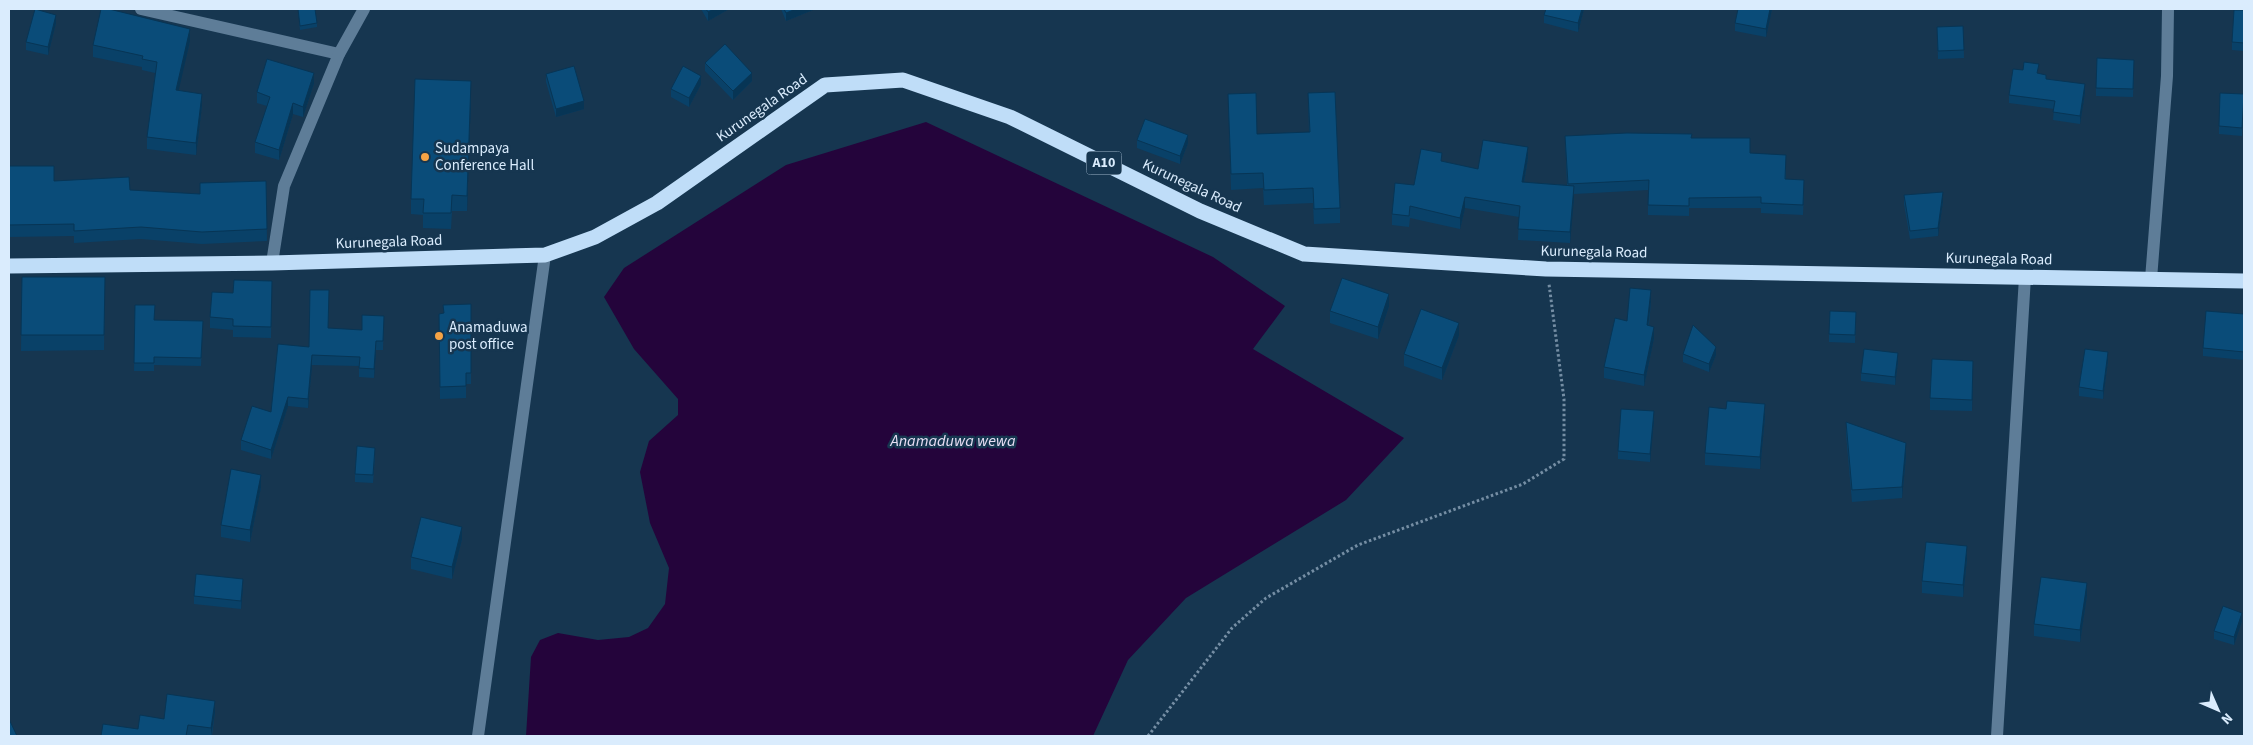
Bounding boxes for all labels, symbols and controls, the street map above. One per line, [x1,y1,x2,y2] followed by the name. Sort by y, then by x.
[712,69,812,147] street label: Kurunegala Road
[435,138,534,176] place label: Sudampaya Conference Hall
[419,151,431,163] marker: Sudampaya Conference Hall
[1086,152,1122,174] road number: A10
[1139,154,1245,218] street label: Kurunegala Road
[335,230,443,254] street label: Kurunegala Road
[1540,241,1648,263] street label: Kurunegala Road
[1945,248,2053,270] street label: Kurunegala Road
[449,317,528,355] place label: Anamaduwa post office
[433,330,445,342] marker: Anamaduwa post office
[890,430,1016,452] water label: Anamaduwa wewa
[2193,685,2243,735] north arrow
[2216,708,2237,729] text: N

